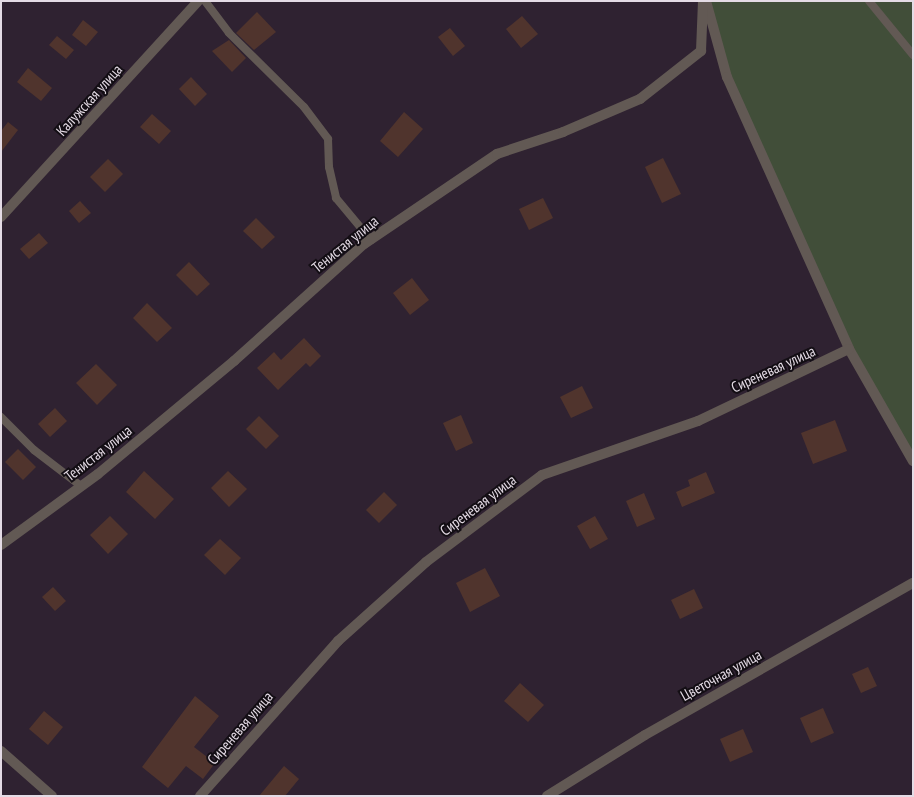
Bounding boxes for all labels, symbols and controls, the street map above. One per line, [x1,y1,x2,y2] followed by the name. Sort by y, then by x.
[52,61,126,139] street label: Калужская улица
[308,212,382,276] street label: Тенистая улица
[728,342,818,396] street label: Сиреневая улица
[61,421,135,485] street label: Тенистая улица
[436,471,520,539] street label: Сиреневая улица
[677,645,765,705] street label: Цветочная улица
[203,688,277,768] street label: Сиреневая улица

